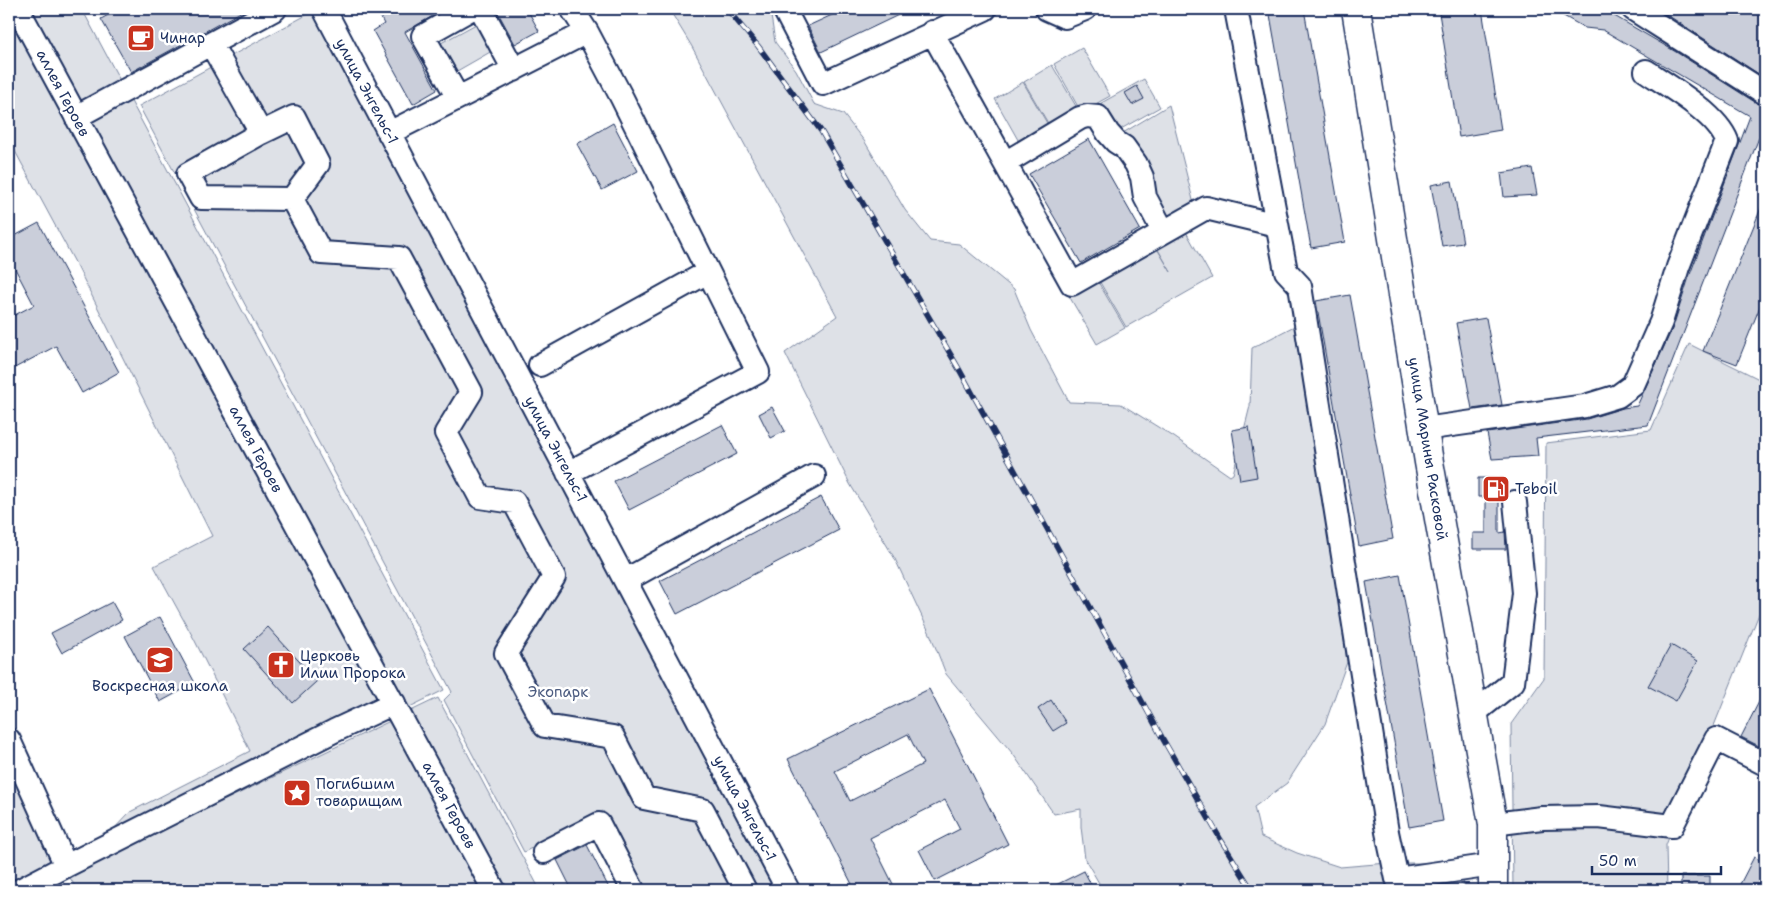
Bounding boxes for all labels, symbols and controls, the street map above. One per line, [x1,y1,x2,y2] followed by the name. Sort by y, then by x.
[126,23,156,53] cafe icon: Чинар
[160,28,205,48] place label: Чинар
[331,35,403,147] street label: улица Энгельс-1
[32,46,94,140] street label: аллея Героев
[1404,356,1452,542] street label: улица Марины Расковой
[520,393,592,505] street label: улица Энгельс-1
[225,402,287,496] street label: аллея Героев
[1481,474,1511,504] fuel station icon: Teboil
[1515,479,1558,499] place label: Teboil
[145,645,175,675] school or university icon: Воскресная школа
[300,646,406,683] place label: Церковь Илии Пророка
[266,650,296,680] church icon: Церковь Илии Пророка
[92,676,229,696] place label: Воскресная школа
[528,682,588,702] park label: Экопарк
[709,752,781,864] street label: улица Энгельс-1
[418,758,480,852] street label: аллея Героев
[316,774,402,811] place label: Погибшим товарищам
[282,778,312,808] place icon: Погибшим товарищам
[1592,844,1720,876] scale bar
[1599,851,1637,871] text: 50 m

